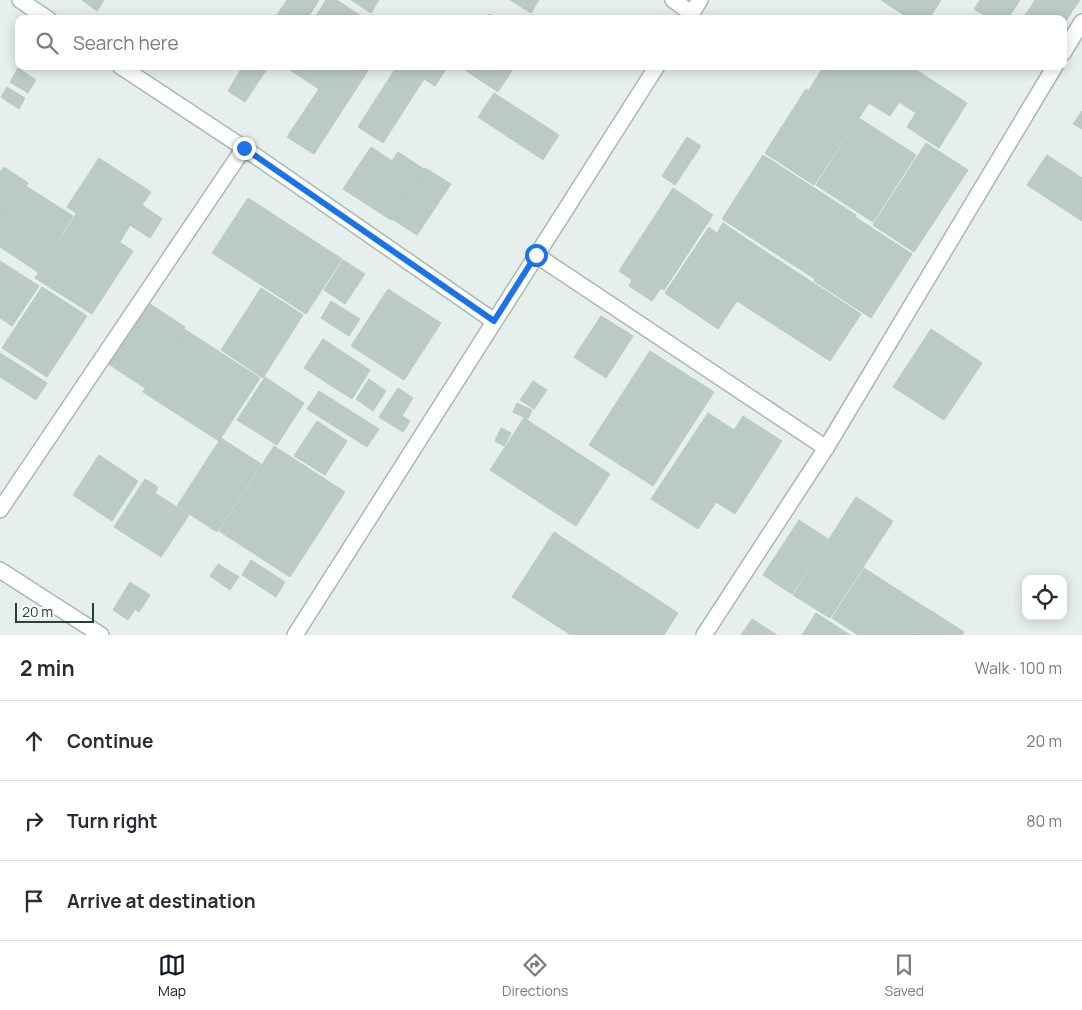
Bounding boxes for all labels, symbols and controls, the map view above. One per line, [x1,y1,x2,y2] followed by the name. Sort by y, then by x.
[15,15,1067,70] search box
[33,29,61,57] icon: search
[73,30,179,56] text: Search here
[233,137,256,160] route end
[525,244,548,267] route start
[1022,575,1067,620] map controls
[1022,575,1067,620] button: locate
[15,600,94,623] scale bar
[22,602,53,621] text: 20 m
[20,654,75,682] text: 2 min
[975,657,1062,679] text: Walk · 100 m
[20,727,48,755] icon: ahead
[67,728,153,754] text: Continue
[1026,730,1062,752] text: 20 m
[20,807,48,835] icon: right
[67,808,157,834] text: Turn right
[1026,810,1062,832] text: 80 m
[20,887,48,915] icon: arrive
[67,888,256,914] text: Arrive at destination
[158,951,186,1000] tab: Map
[502,951,568,1000] tab: Directions
[885,951,924,1000] tab: Saved

